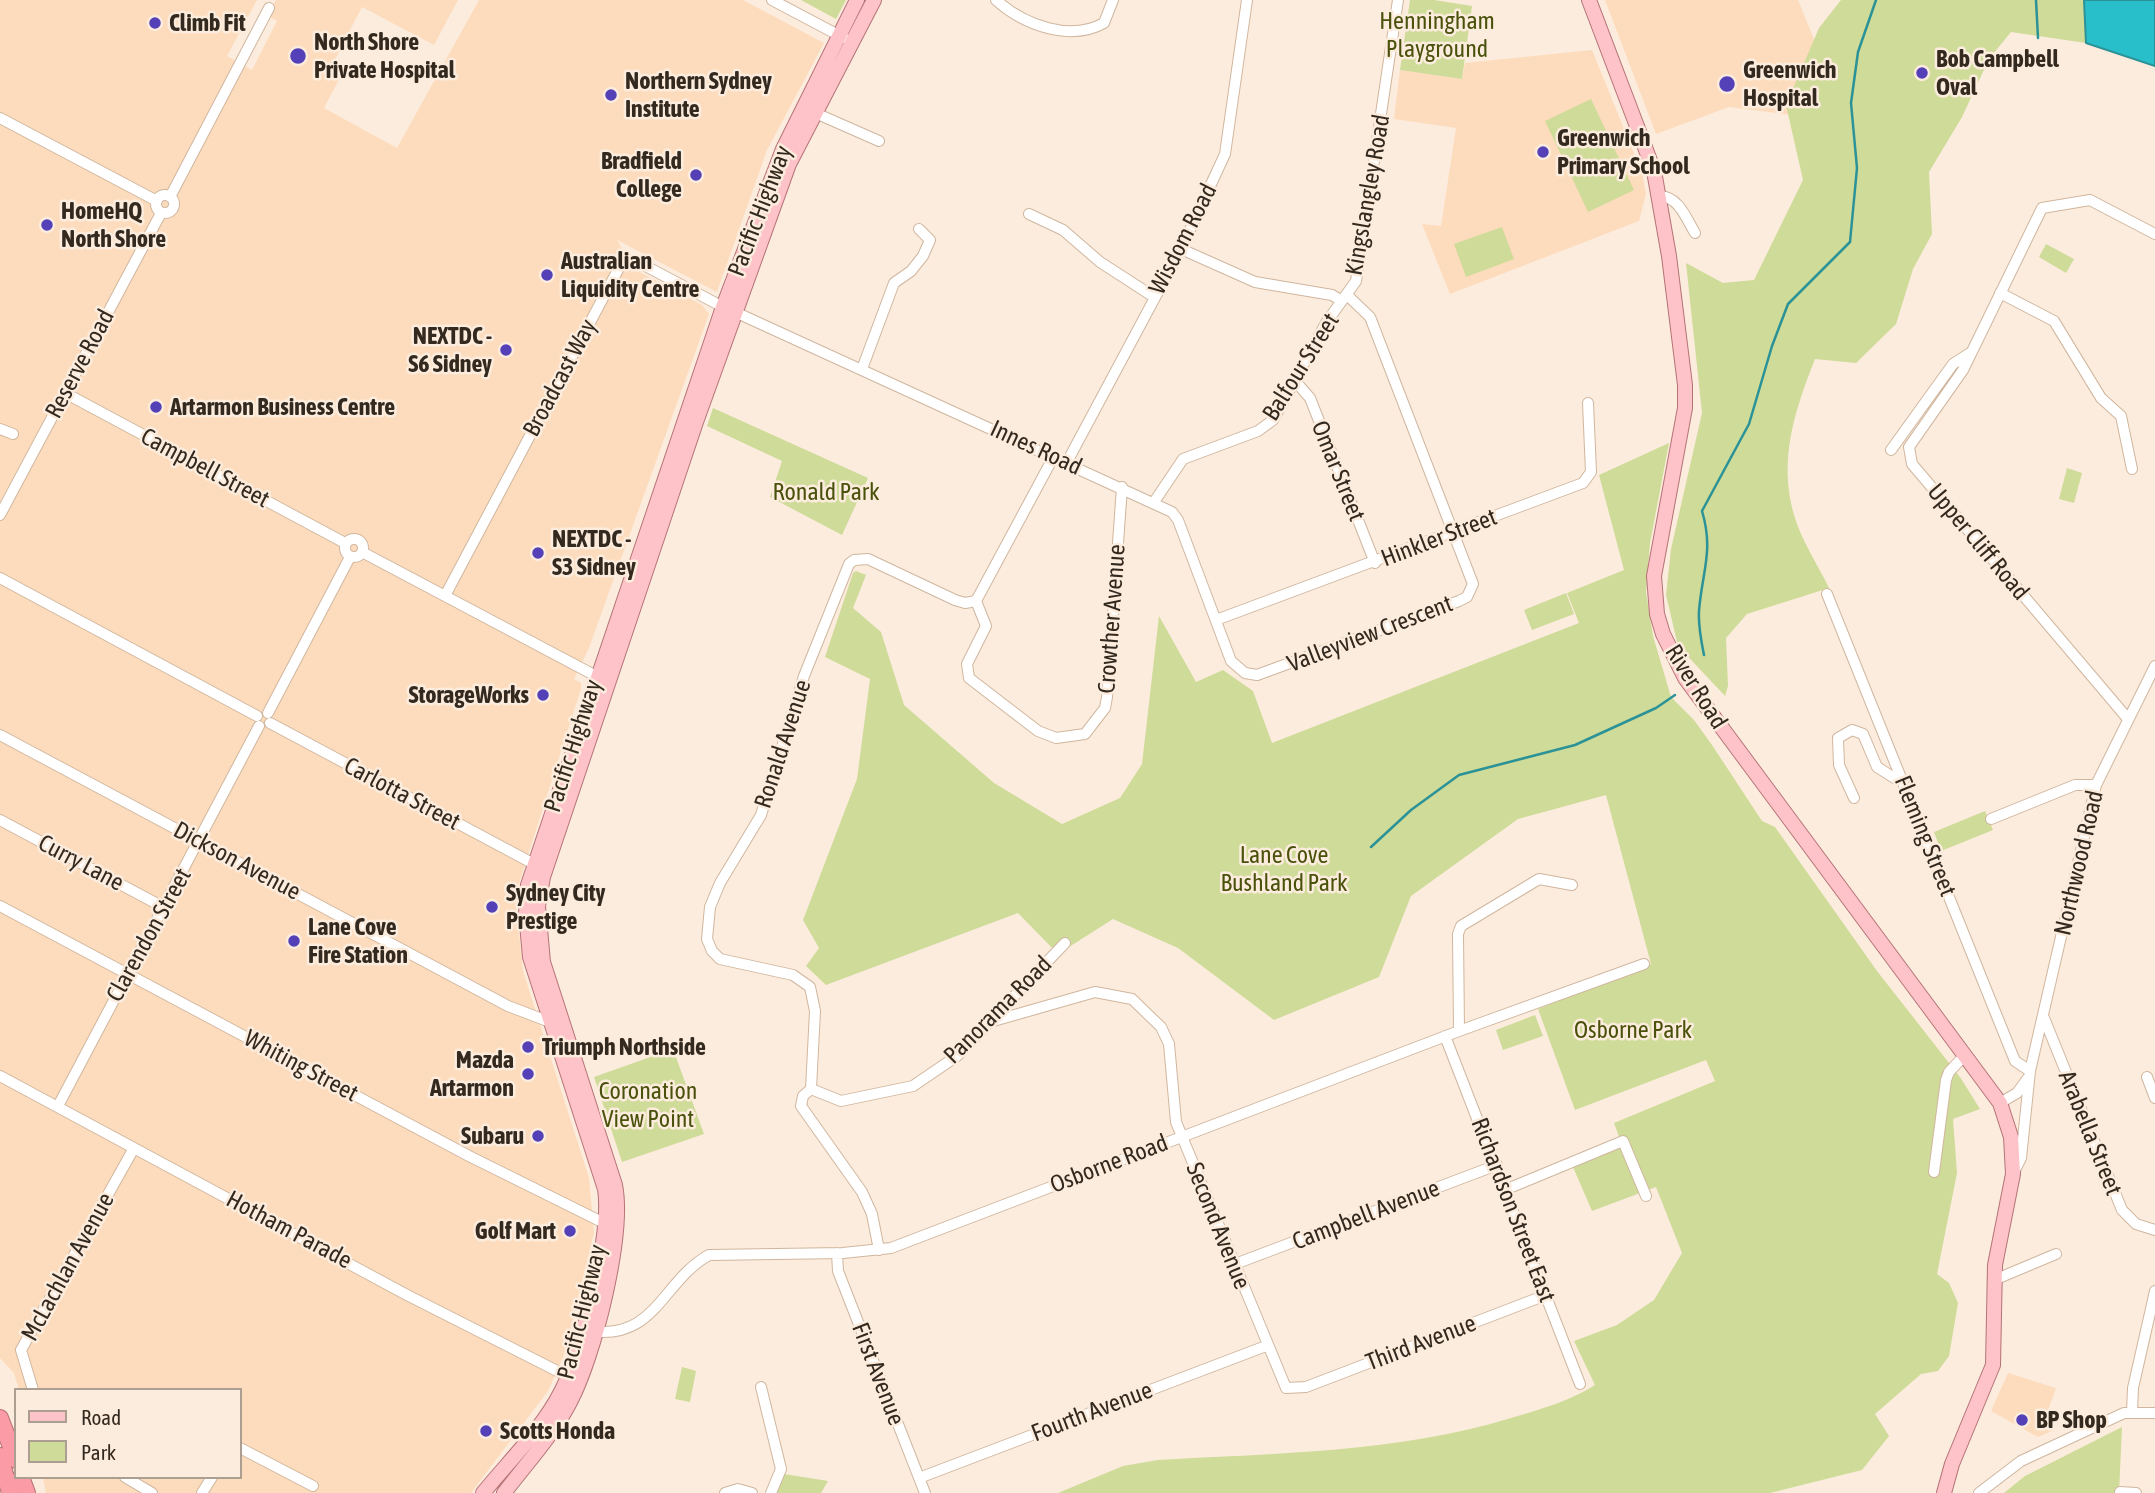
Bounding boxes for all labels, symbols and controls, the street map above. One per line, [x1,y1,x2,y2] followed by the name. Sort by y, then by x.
[1379,7,1495,63] park label: Henningham Playground
[169,9,246,37] place label: Climb Fit
[147,15,163,31] marker: Climb Fit
[314,28,455,84] place label: North Shore Private Hospital
[1936,45,2059,101] place label: Bob Campbell Oval
[288,46,308,66] marker: North Shore Private Hospital
[1743,56,1836,112] place label: Greenwich Hospital
[1914,65,1930,81] marker: Bob Campbell Oval
[625,67,772,123] place label: Northern Sydney Institute
[1717,74,1737,94] marker: Greenwich Hospital
[603,87,619,103] marker: Northern Sydney Institute
[1340,112,1396,278] street label: Kingslangley Road
[1557,124,1690,180] place label: Greenwich Primary School
[722,142,798,280] street label: Pacific Highway
[1535,144,1551,160] marker: Greenwich Primary School
[601,147,682,203] place label: Bradfield College
[688,167,704,183] marker: Bradfield College
[1143,179,1223,299] street label: Wisdom Road
[61,197,166,253] place label: HomeHQ North Shore
[39,217,55,233] marker: HomeHQ North Shore
[561,247,700,303] place label: Australian Liquidity Centre
[539,267,555,283] marker: Australian Liquidity Centre
[39,305,121,423] street label: Reserve Road
[1257,308,1345,426] street label: Balfour Street
[517,314,603,442] street label: Broadcast Way
[408,322,492,378] place label: NEXTDC - S6 Sidney
[498,342,514,358] marker: NEXTDC - S6 Sidney
[170,393,395,421] place label: Artarmon Business Centre
[148,399,164,415] marker: Artarmon Business Centre
[986,414,1086,482] street label: Innes Road
[1305,417,1371,525] street label: Omar Street
[136,422,274,514] street label: Campbell Street
[773,478,879,506] park label: Ronald Park
[1921,478,2035,606] street label: Upper Cliff Road
[1377,503,1501,573] street label: Hinkler Street
[552,525,636,581] place label: NEXTDC - S3 Sidney
[1092,543,1132,695] street label: Crowther Avenue
[530,545,546,561] marker: NEXTDC - S3 Sidney
[1283,589,1457,679] street label: Valleyview Crescent
[1659,639,1733,735] street label: River Road
[538,676,608,816] street label: Pacific Highway
[749,676,817,812] street label: Ronald Avenue
[408,681,529,709] place label: StorageWorks
[535,687,551,703] marker: StorageWorks
[339,751,465,837] street label: Carlotta Street
[1888,772,1962,900] street label: Fleming Street
[2048,788,2110,938] street label: Northwood Road
[169,816,305,906] street label: Dickson Avenue
[33,829,129,897] street label: Curry Lane
[1221,841,1347,897] park label: Lane Cove Bushland Park
[100,863,198,1007] street label: Clarendon Street
[506,879,605,935] place label: Sydney City Prestige
[484,899,500,915] marker: Sydney City Prestige
[308,913,408,969] place label: Lane Cove Fire Station
[286,933,302,949] marker: Lane Cove Fire Station
[938,950,1058,1070] street label: Panorama Road
[1574,1016,1692,1044] park label: Osborne Park
[239,1024,363,1108] street label: Whiting Street
[542,1033,706,1061] place label: Triumph Northside
[520,1039,536,1055] marker: Triumph Northside
[430,1046,514,1102] place label: Mazda Artarmon
[520,1066,536,1082] marker: Mazda Artarmon
[2052,1067,2128,1199] street label: Arabella Street
[599,1077,697,1133] park label: Coronation View Point
[1465,1114,1561,1306] street label: Richardson Street East
[461,1122,524,1150] place label: Subaru
[530,1128,546,1144] marker: Subaru
[1046,1128,1172,1200] street label: Osborne Road
[1180,1159,1256,1293] street label: Second Avenue
[1288,1174,1444,1256] street label: Campbell Avenue
[221,1185,357,1275] street label: Hotham Parade
[15,1188,121,1346] street label: McLachlan Avenue
[475,1217,556,1245] place label: Golf Mart
[562,1223,578,1239] marker: Golf Mart
[551,1242,613,1382] street label: Pacific Highway
[1362,1309,1480,1377] street label: Third Avenue
[845,1319,911,1429] street label: First Avenue
[1027,1376,1157,1448] street label: Fourth Avenue
[14,1388,242,1479] legend
[81,1405,121,1429] text: Road
[2036,1406,2107,1434] place label: BP Shop
[2014,1412,2030,1428] marker: BP Shop
[500,1417,615,1445] place label: Scotts Honda
[478,1423,494,1439] marker: Scotts Honda
[81,1440,116,1464] text: Park

